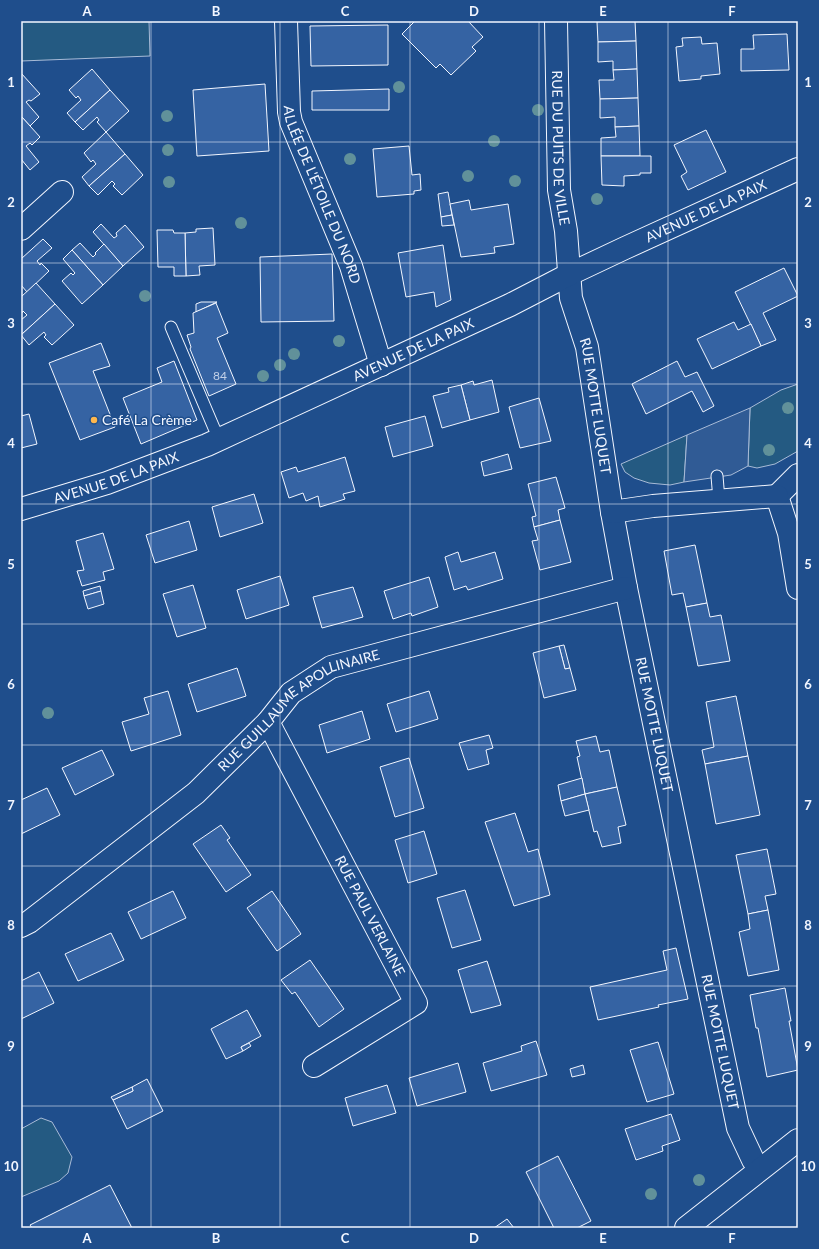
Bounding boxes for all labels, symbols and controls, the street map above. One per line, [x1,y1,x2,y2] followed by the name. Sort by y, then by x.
[81,3,92,19] text: A
[212,3,221,19] text: B
[341,3,350,19] text: C
[469,3,479,19] text: D
[599,3,607,19] text: E
[728,3,736,19] text: F
[549,70,574,226] street label: RUE DU PUITS DE VILLE
[7,74,15,90] text: 1
[804,74,812,90] text: 1
[281,105,365,286] street label: ALLÉE DE L'ÉTOILE DU NORD
[642,176,769,246] street label: AVENUE DE LA PAIX
[7,194,15,210] text: 2
[804,194,812,210] text: 2
[350,314,476,385] street label: AVENUE DE LA PAIX
[7,315,15,331] text: 3
[804,315,812,331] text: 3
[577,335,615,476] street label: RUE MOTTE LUQUET
[213,368,227,383] house number: 84
[102,411,192,428] place label: Café La Crème
[89,415,99,425] marker: Café La Crème
[7,435,15,451] text: 4
[804,435,812,451] text: 4
[51,448,181,507] street label: AVENUE DE LA PAIX
[7,556,15,572] text: 5
[804,556,812,572] text: 5
[214,645,381,775] street label: RUE GUILLAUME APOLLINAIRE
[633,655,677,794] street label: RUE MOTTE LUQUET
[7,676,15,692] text: 6
[804,676,812,692] text: 6
[7,797,15,813] text: 7
[804,797,812,813] text: 7
[332,852,409,979] street label: RUE PAUL VERLAINE
[7,917,15,933] text: 8
[804,917,812,933] text: 8
[698,973,743,1112] street label: RUE MOTTE LUQUET
[7,1038,15,1054] text: 9
[804,1038,812,1054] text: 9
[3,1158,19,1174] text: 10
[800,1158,816,1174] text: 10
[81,1230,92,1246] text: A
[212,1230,221,1246] text: B
[341,1230,350,1246] text: C
[469,1230,479,1246] text: D
[599,1230,607,1246] text: E
[728,1230,736,1246] text: F

